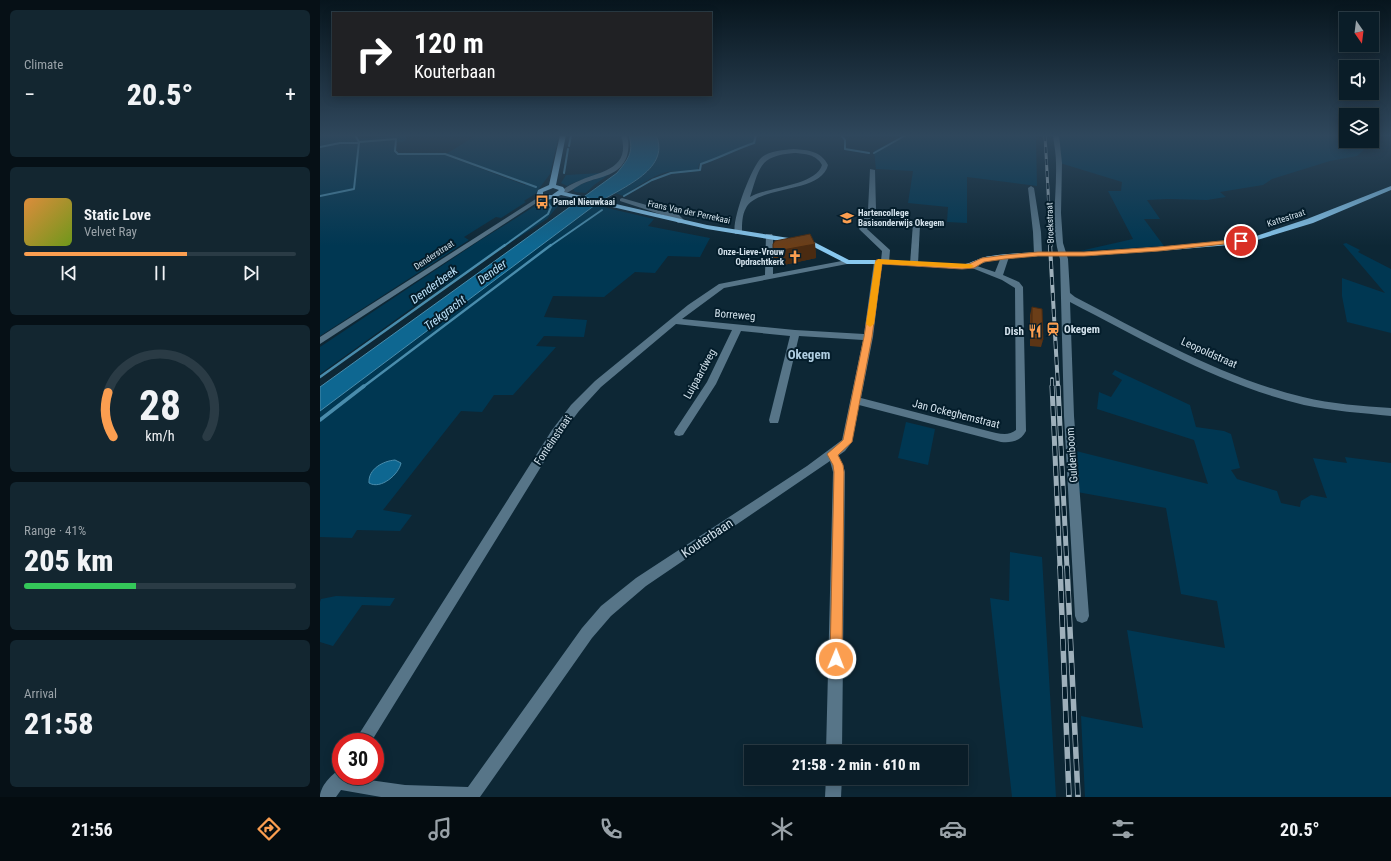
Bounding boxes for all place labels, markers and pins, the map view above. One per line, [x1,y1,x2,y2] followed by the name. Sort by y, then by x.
[534,194,550,210] bus stop icon: Pamel Nieuwkaai
[553,197,615,207] place label: Pamel Nieuwkaai
[858,208,945,228] place label: Hartencollege Basisonderwijs Okegem
[839,210,855,226] school or university icon: Hartencollege Basisonderwijs Okegem
[1224,224,1258,258] pin
[718,247,785,267] place label: Onze-Lieve-Vrouw Opdrachtkerk
[787,249,803,265] church icon: Onze-Lieve-Vrouw Opdrachtkerk
[1045,321,1061,337] station icon: Okegem
[1027,323,1043,339] restaurant icon: Dish
[1064,323,1100,336] place label: Okegem
[1005,325,1024,338] place label: Dish

